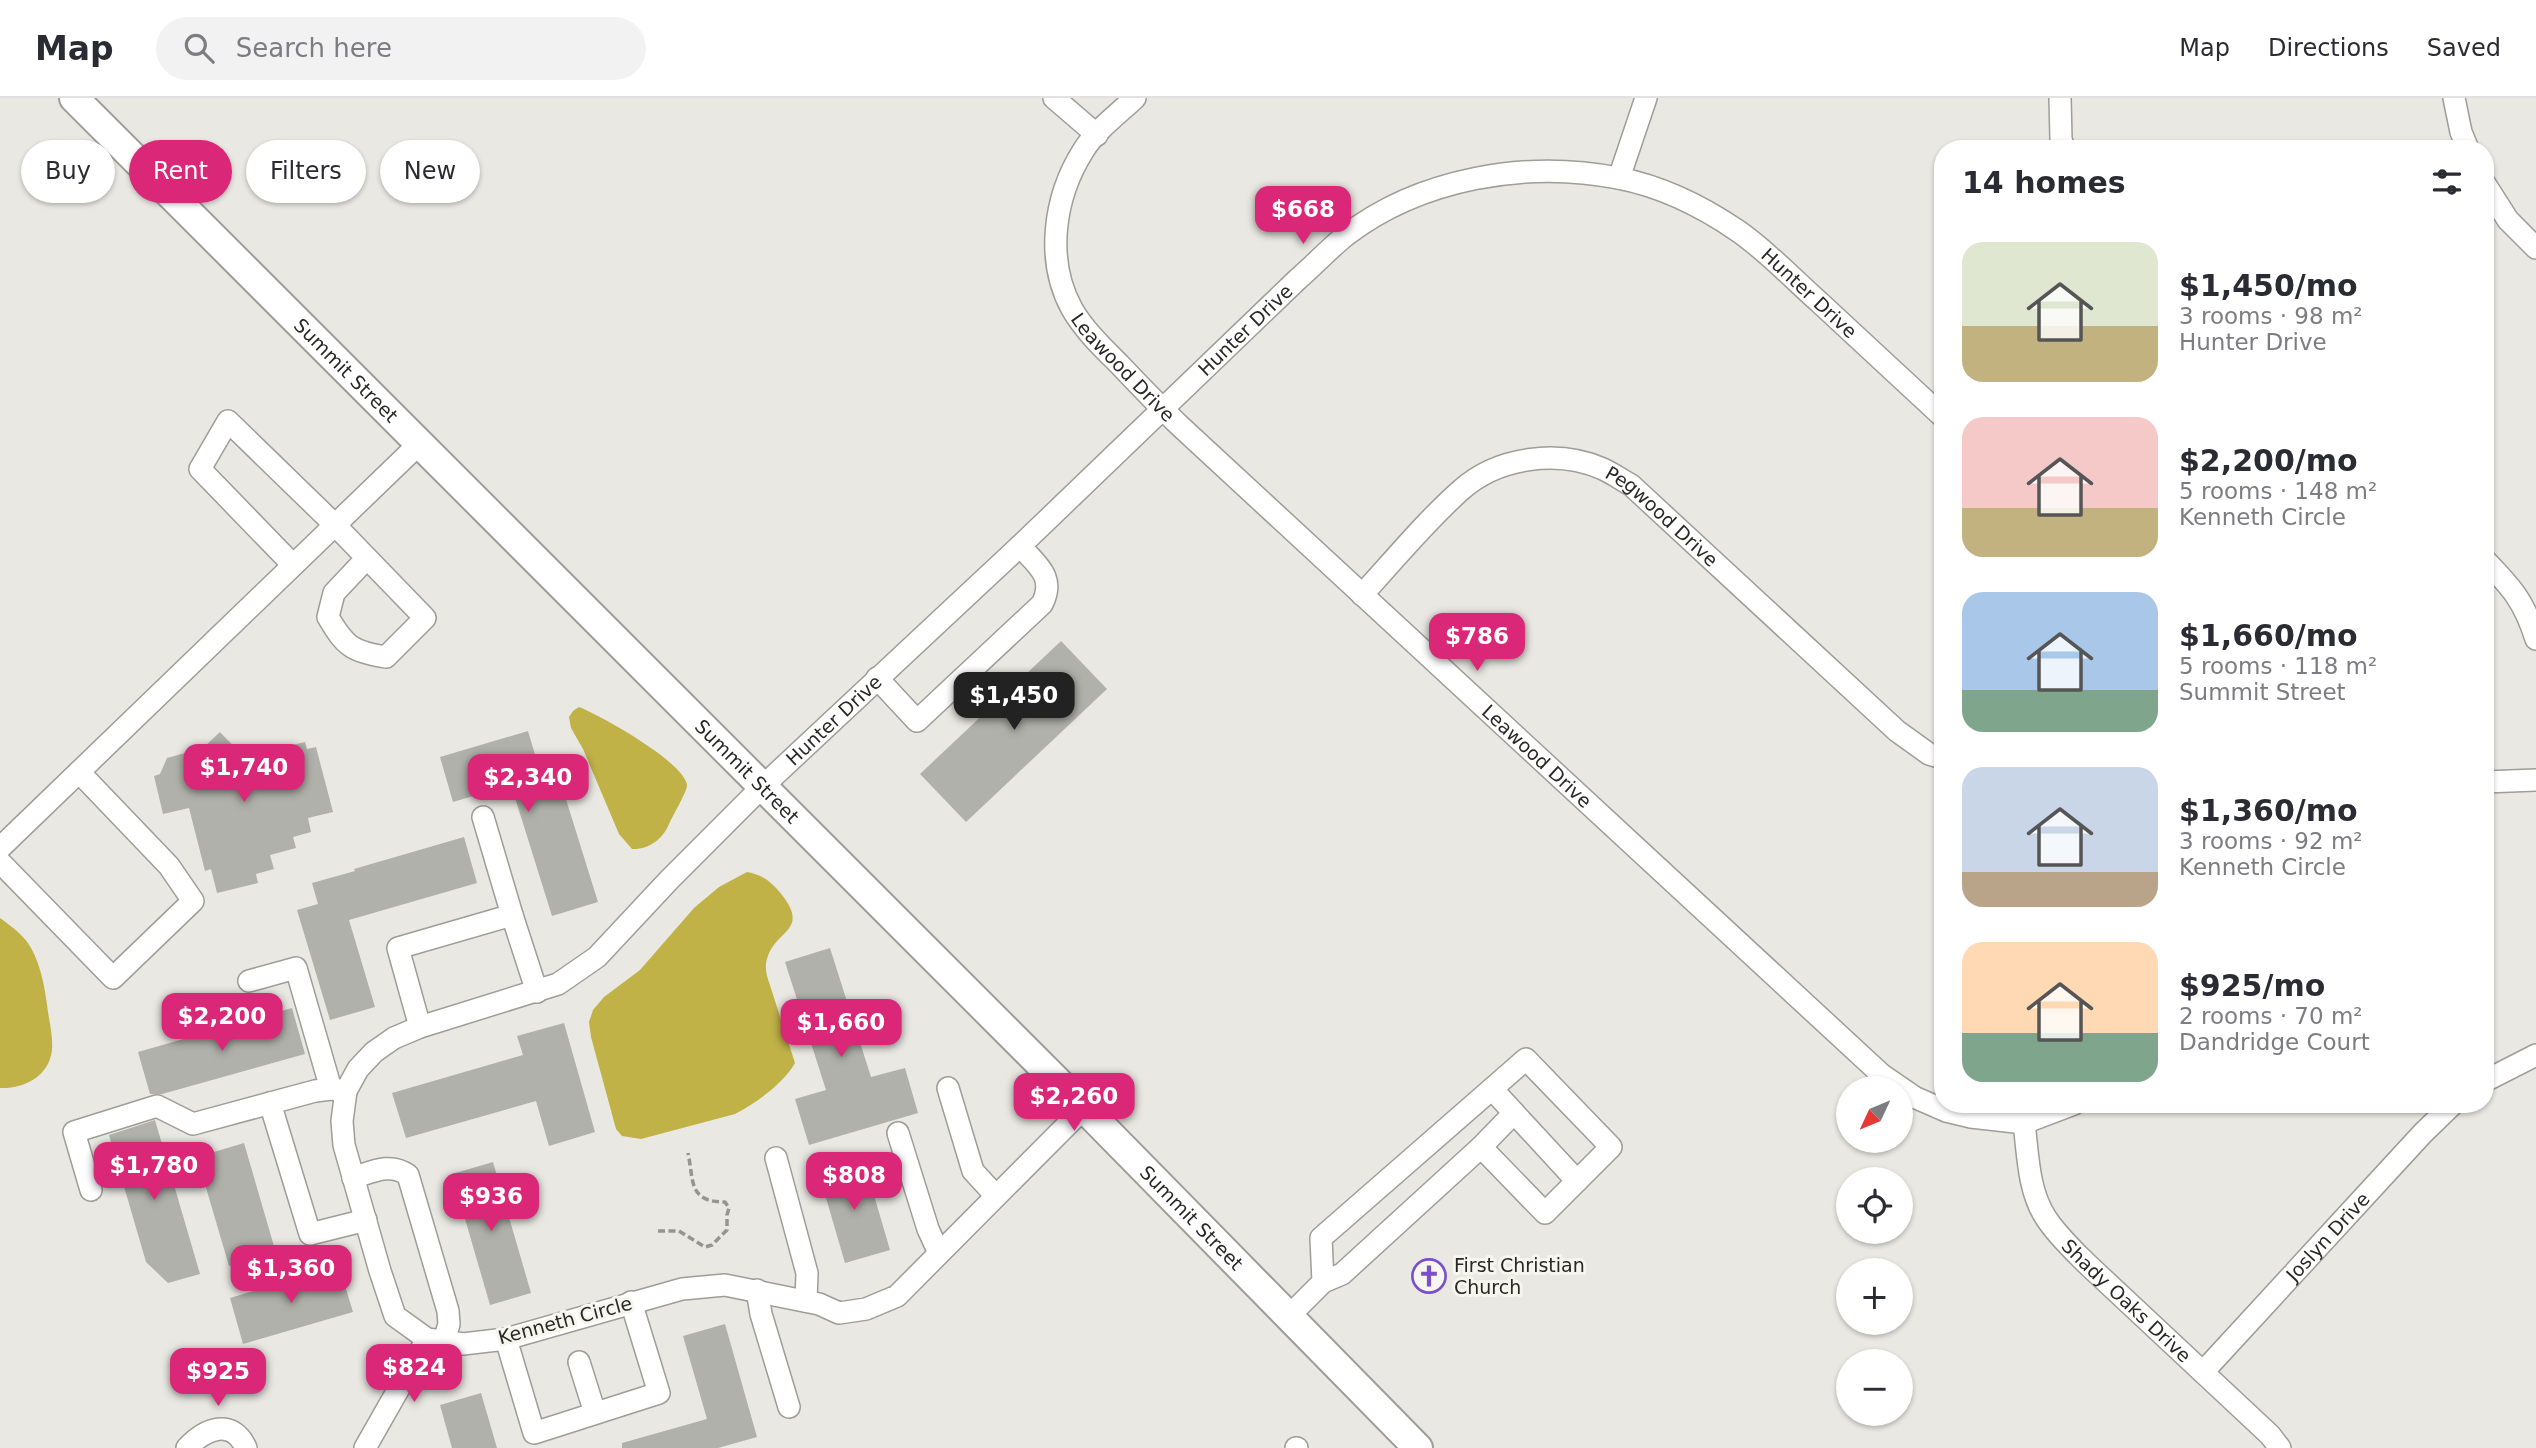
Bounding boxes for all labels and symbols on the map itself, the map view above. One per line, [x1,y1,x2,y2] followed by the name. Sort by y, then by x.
[1262,186,1344,246] pin: $668
[1757,243,1862,342] street label: Hunter Drive
[1193,280,1297,380] street label: Hunter Drive
[1067,309,1180,426] street label: Leawood Drive
[290,314,403,427] street label: Summit Street
[1602,461,1722,571] street label: Pegwood Drive
[1436,614,1518,673] pin: $786
[782,670,886,770] street label: Hunter Drive
[957,672,1071,732] pin: $1,450
[1478,700,1596,812] street label: Leawood Drive
[691,715,804,828] street label: Summit Street
[187,744,301,804] pin: $1,740
[471,754,585,814] pin: $2,340
[165,993,279,1053] pin: $2,200
[784,1000,898,1059] pin: $1,660
[1017,1074,1131,1133] pin: $2,260
[1836,1076,1913,1153] north arrow
[97,1142,211,1202] pin: $1,780
[813,1152,895,1212] pin: $808
[1136,1161,1248,1274] street label: Summit Street
[450,1174,532,1233] pin: $936
[2281,1188,2374,1286] street label: Joslyn Drive
[2057,1234,2196,1367] street label: Shady Oaks Drive
[234,1246,348,1305] pin: $1,360
[1454,1254,1585,1298] place label: First Christian Church
[1410,1257,1448,1295] church icon: First Christian Church
[496,1292,634,1348] street label: Kenneth Circle
[373,1344,455,1404] pin: $824
[177,1348,259,1408] pin: $925

